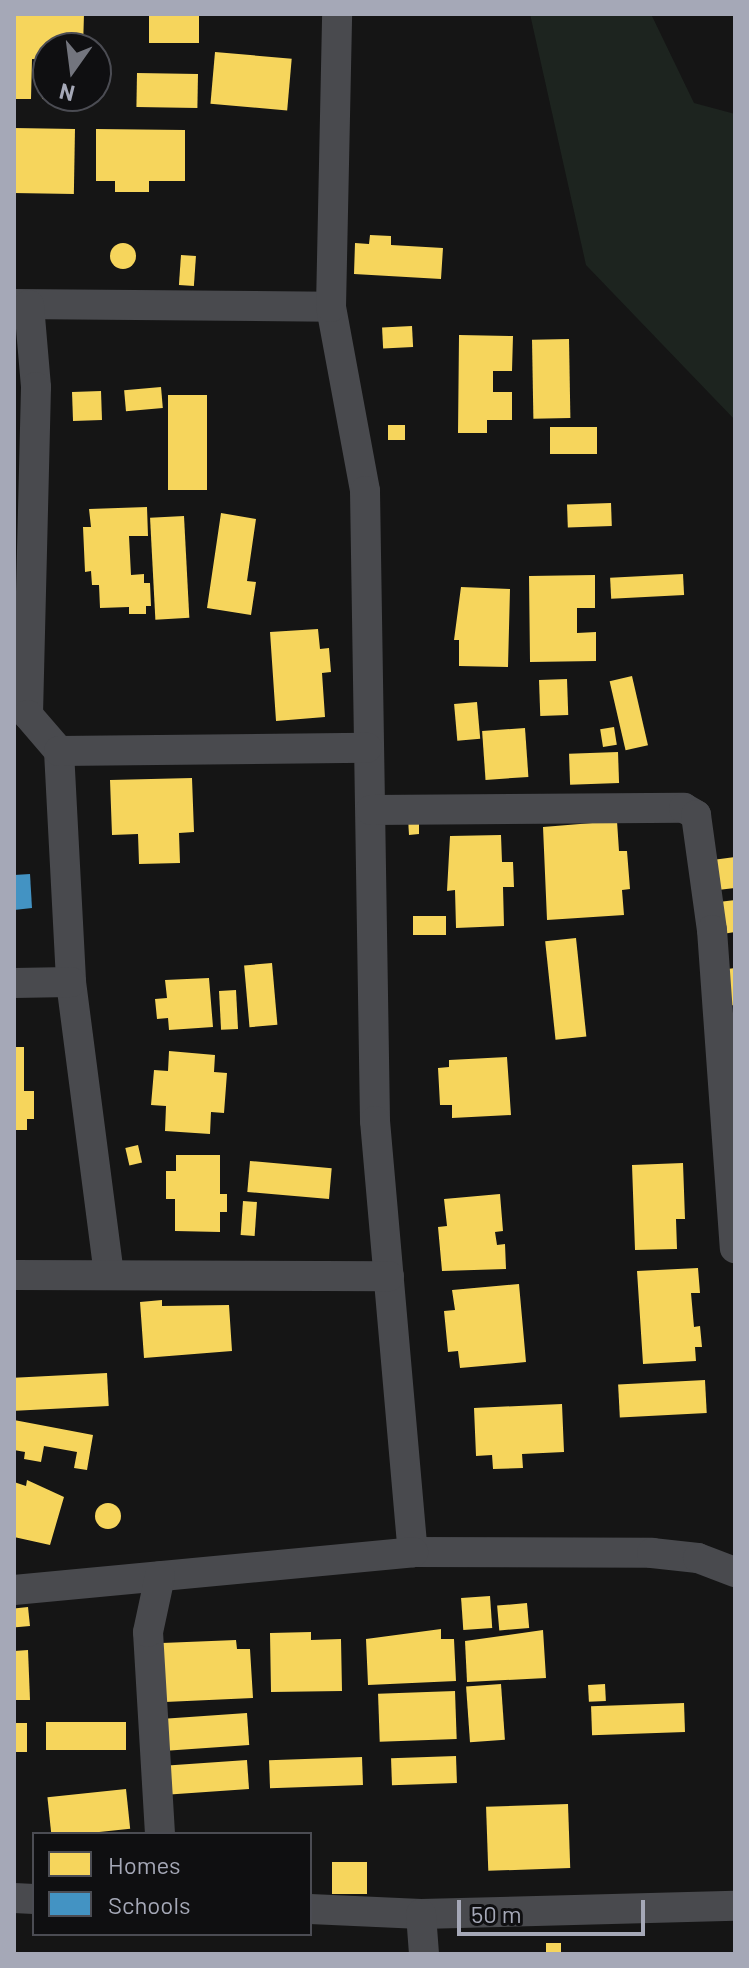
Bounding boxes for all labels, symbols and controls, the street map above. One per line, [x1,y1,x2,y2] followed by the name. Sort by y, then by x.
[32,32,112,112] north arrow
[56,79,77,108] text: N
[32,1832,312,1936] legend
[108,1850,181,1879] text: Homes
[461,1884,649,1934] scale bar
[108,1890,191,1919] text: Schools
[471,1899,522,1928] text: 50 m

